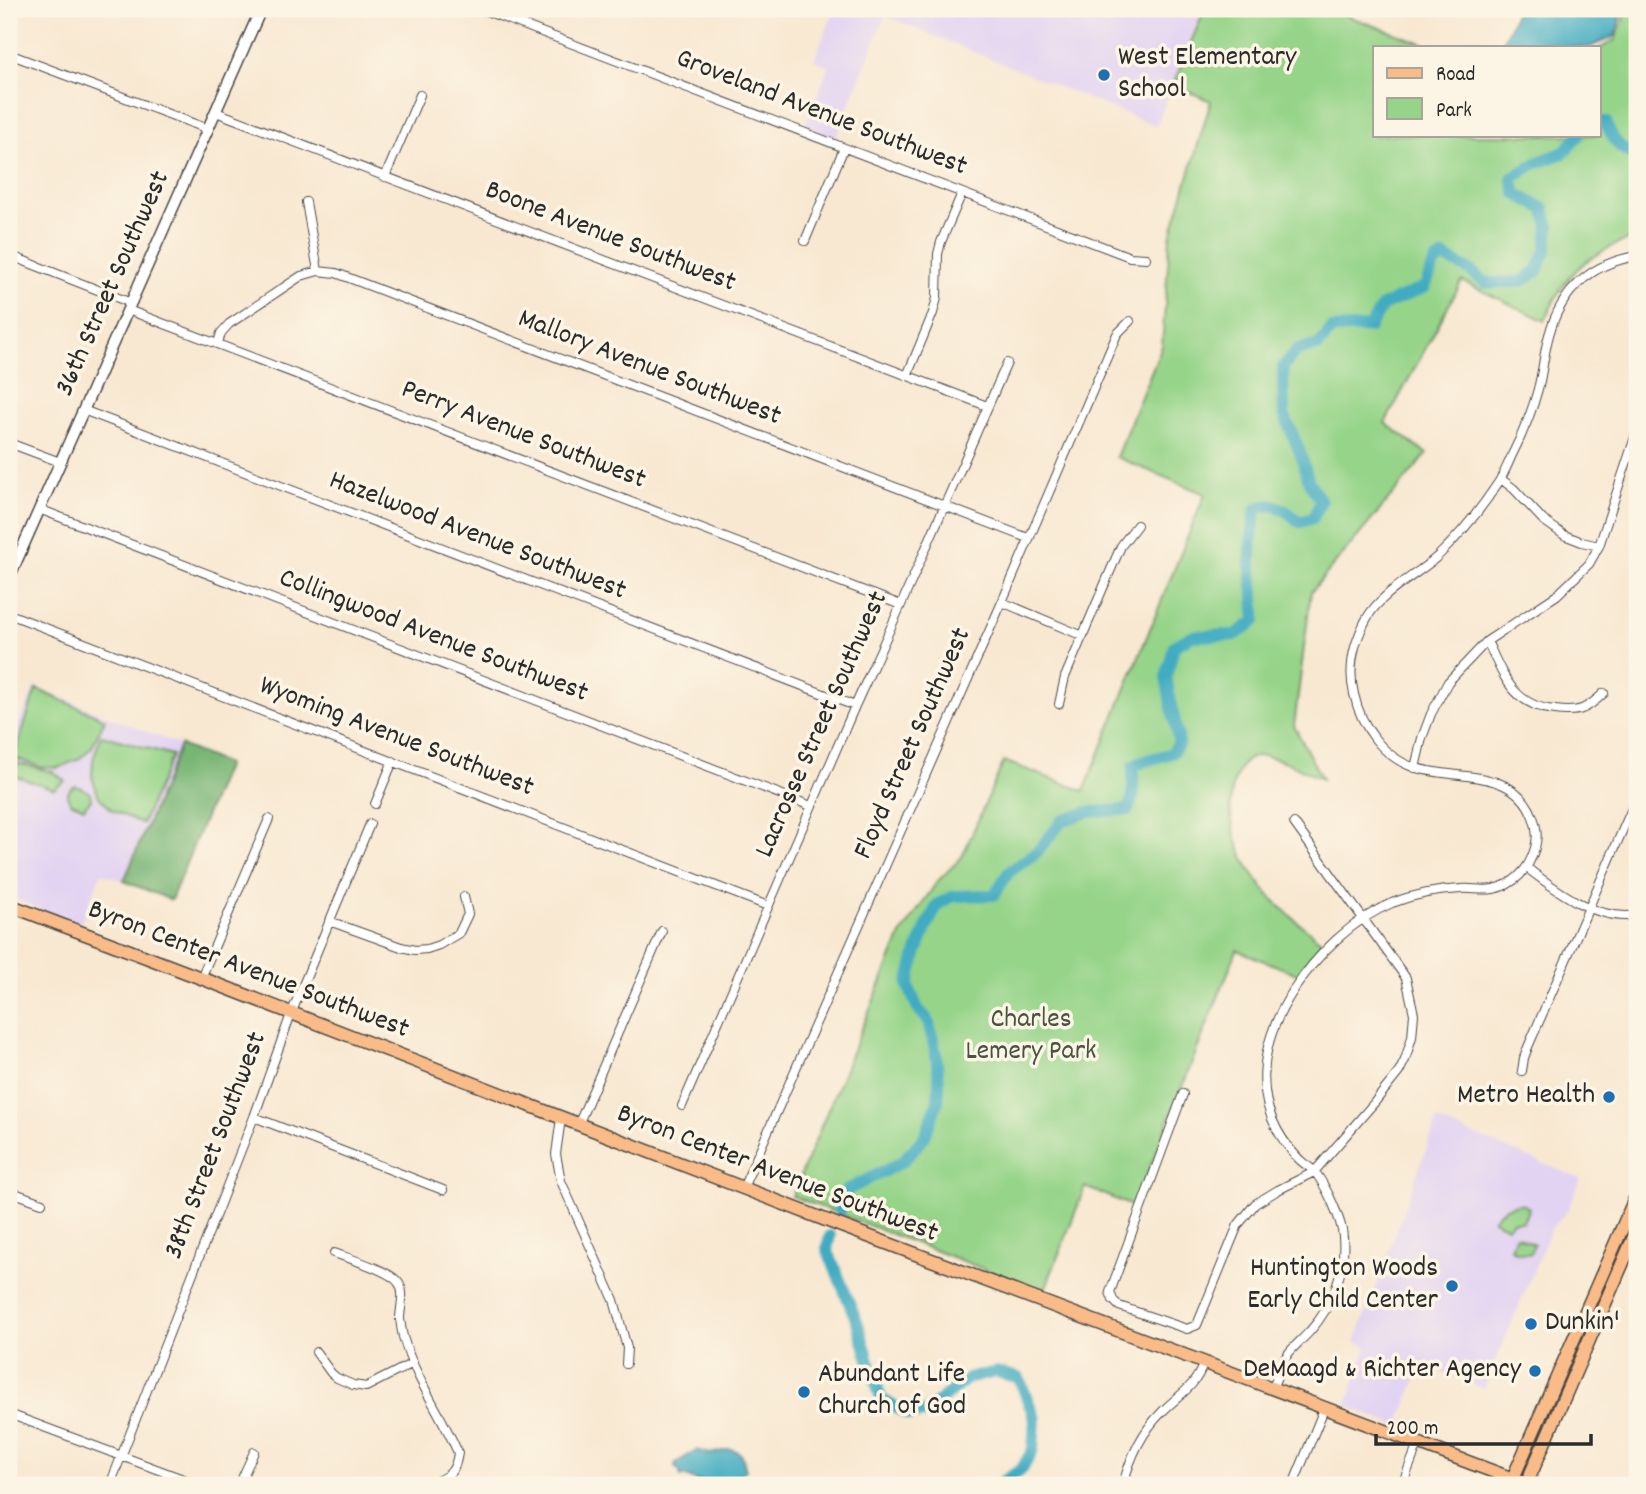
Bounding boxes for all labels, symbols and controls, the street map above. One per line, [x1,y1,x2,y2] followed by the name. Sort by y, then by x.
[1118,39,1297,111] place label: West Elementary School
[670,40,972,188] street label: Groveland Avenue Southwest
[1373,46,1600,136] legend
[1436,61,1475,91] text: Road
[1096,67,1112,83] marker: West Elementary School
[1436,97,1472,127] text: Park
[46,165,182,403] street label: 36th Street Southwest
[479,172,741,304] street label: Boone Avenue Southwest
[512,300,786,438] street label: Mallory Avenue Southwest
[395,371,651,501] street label: Perry Avenue Southwest
[323,462,631,612] street label: Hazelwood Avenue Southwest
[273,560,593,714] street label: Collingwood Avenue Southwest
[746,585,900,865] street label: Lacrosse Street Southwest
[845,622,983,866] street label: Floyd Street Southwest
[253,667,539,809] street label: Wyoming Avenue Southwest
[82,891,414,1051] street label: Byron Center Avenue Southwest
[965,1001,1097,1073] park label: Charles Lemery Park
[155,1027,279,1265] street label: 38th Street Southwest
[1457,1077,1595,1117] place label: Metro Health
[1601,1089,1617,1105] marker: Metro Health
[611,1095,943,1255] street label: Byron Center Avenue Southwest
[1247,1250,1439,1322] place label: Huntington Woods Early Child Center
[1444,1278,1460,1294] marker: Huntington Woods Early Child Center
[1545,1304,1620,1344] place label: Dunkin'
[1523,1316,1539,1332] marker: Dunkin'
[1243,1351,1522,1391] place label: DeMaagd & Richter Agency
[818,1356,966,1428] place label: Abundant Life Church of God
[1527,1363,1543,1379] marker: DeMaagd & Richter Agency
[796,1384,812,1400] marker: Abundant Life Church of God
[1376,1403,1592,1447] scale bar
[1387,1415,1438,1445] text: 200 m

